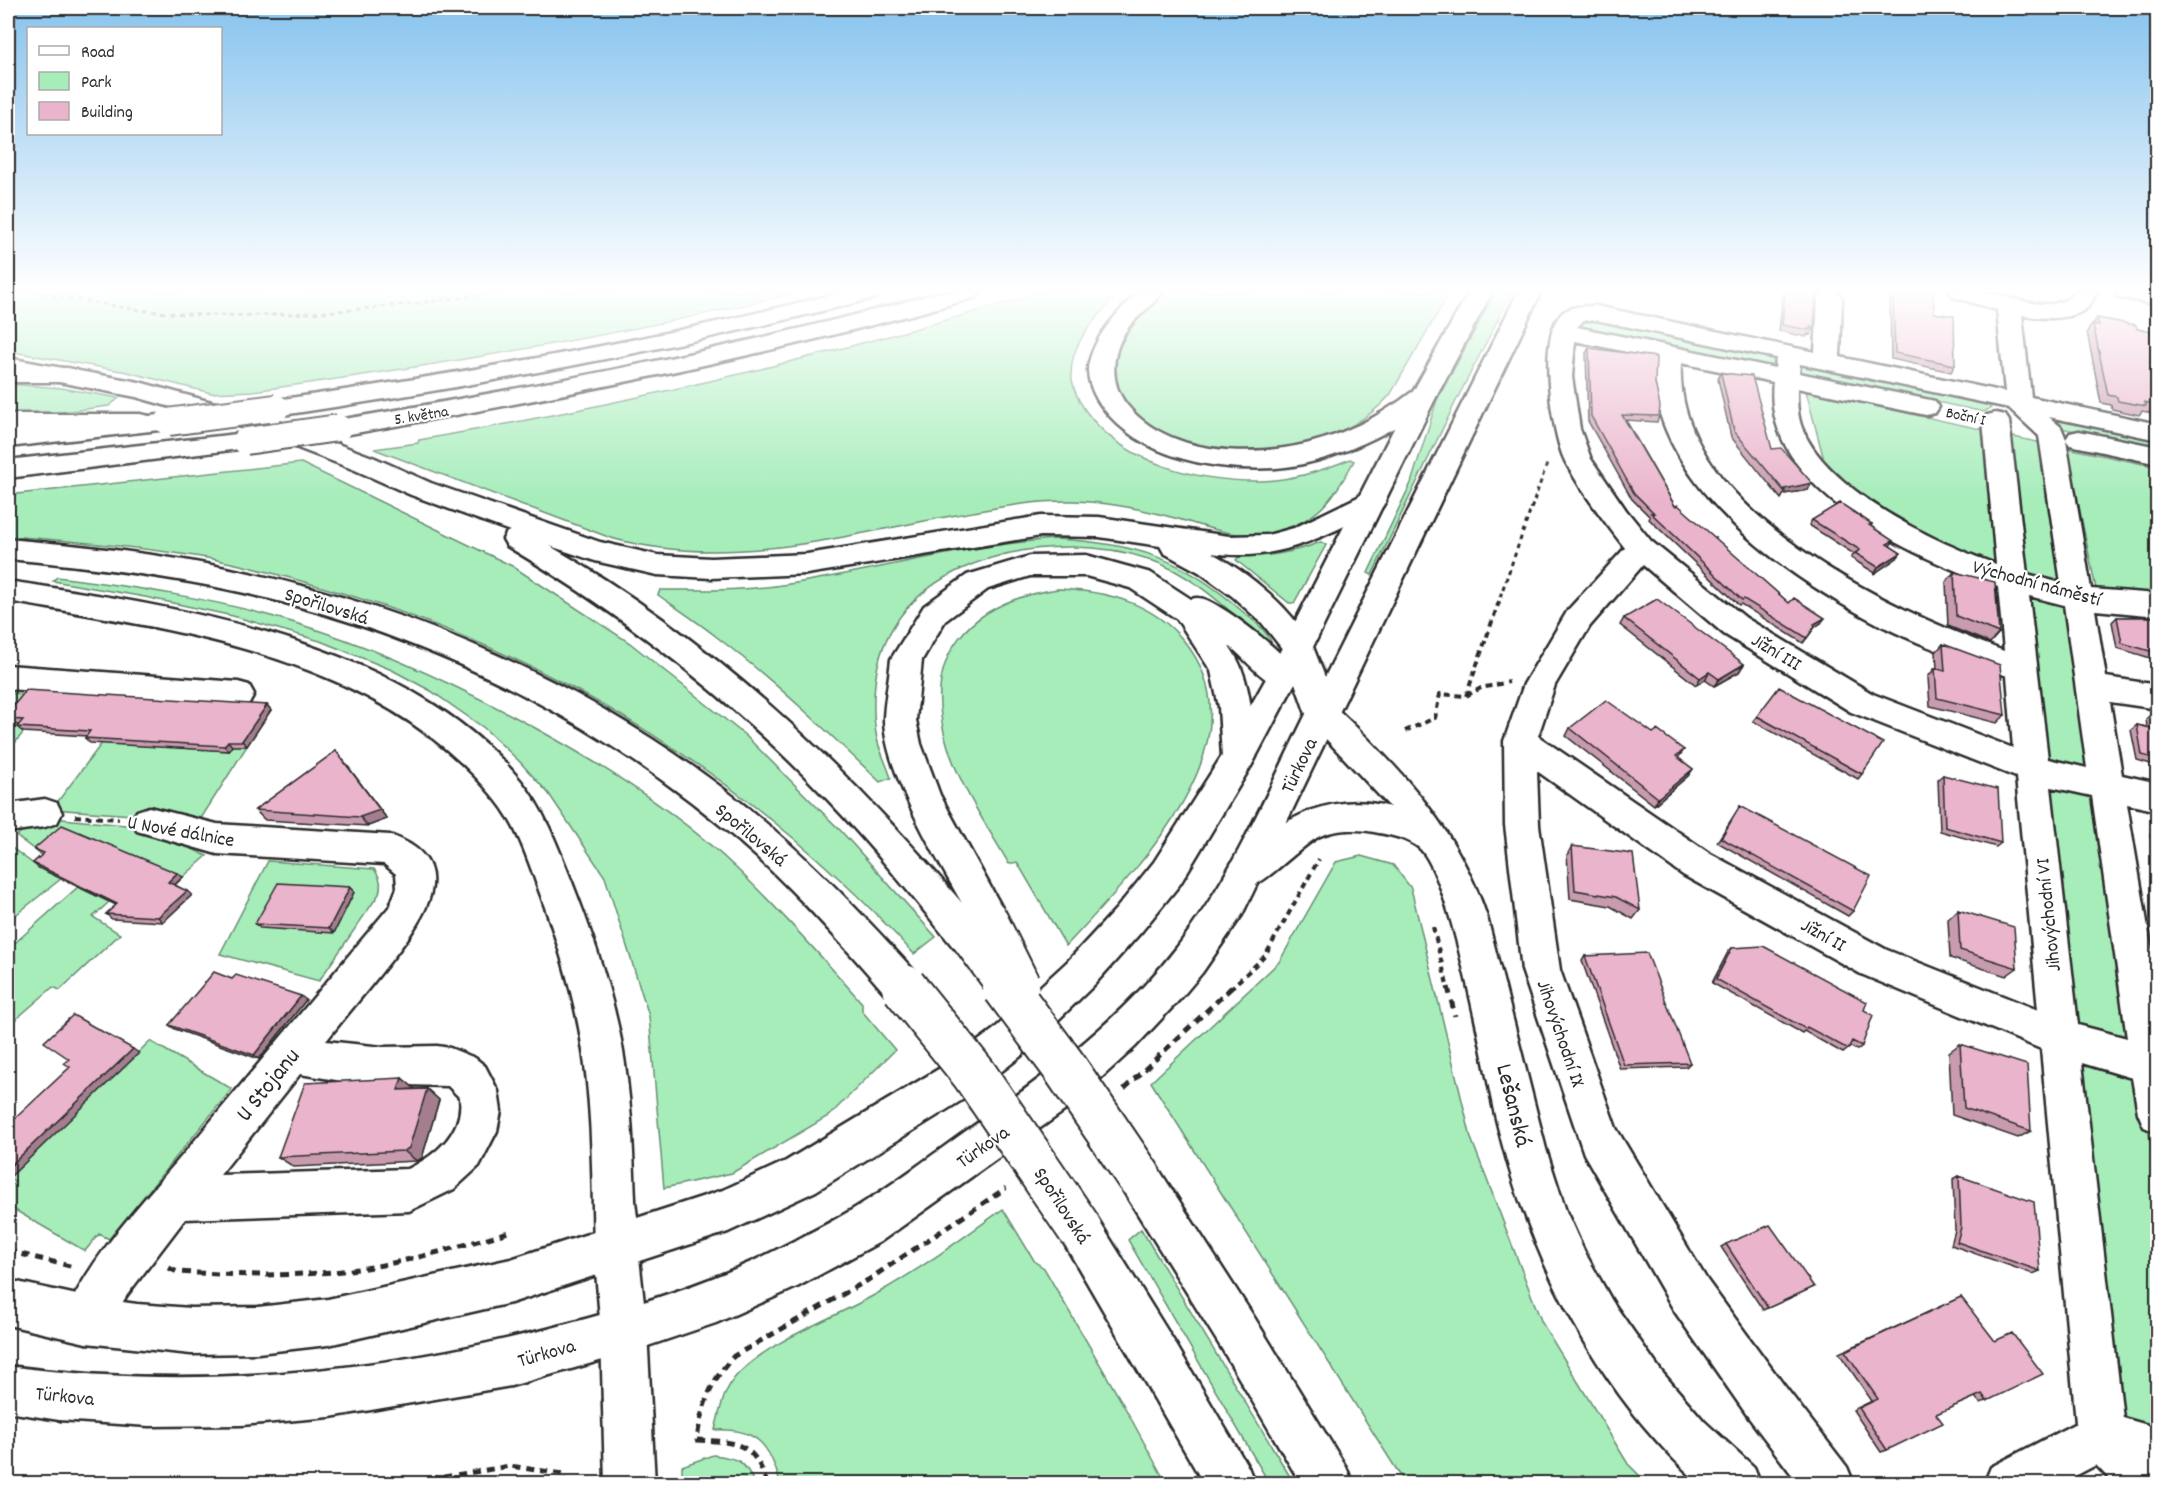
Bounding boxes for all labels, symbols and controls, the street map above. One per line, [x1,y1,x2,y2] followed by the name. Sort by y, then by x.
[27,27,222,135] legend
[81,41,115,66] text: Road
[81,71,112,96] text: Park
[81,101,133,126] text: Building
[393,401,451,432] street label: 5. května
[1943,402,1988,433] street label: Boční I
[1969,554,2105,616] street label: Východní náměstí
[281,582,372,634] street label: Spořilovská
[1745,628,1806,679] street label: Jižní III
[1275,733,1326,799] street label: Türkova
[708,798,792,875] street label: Spořilovská
[125,810,236,856] street label: U Nové dálnice
[2030,856,2070,973] street label: Jihovýchodní VI
[1795,913,1850,960] street label: Jižní II
[1528,977,1591,1091] street label: Jihovýchodní IX
[229,1042,310,1130] street label: U Stojanu
[1485,1060,1539,1151] street label: Lešanská
[952,1120,1016,1177] street label: Türkova
[1025,1163,1096,1251] street label: Spořilovská
[515,1333,580,1376] street label: Türkova
[34,1381,96,1415] street label: Türkova

